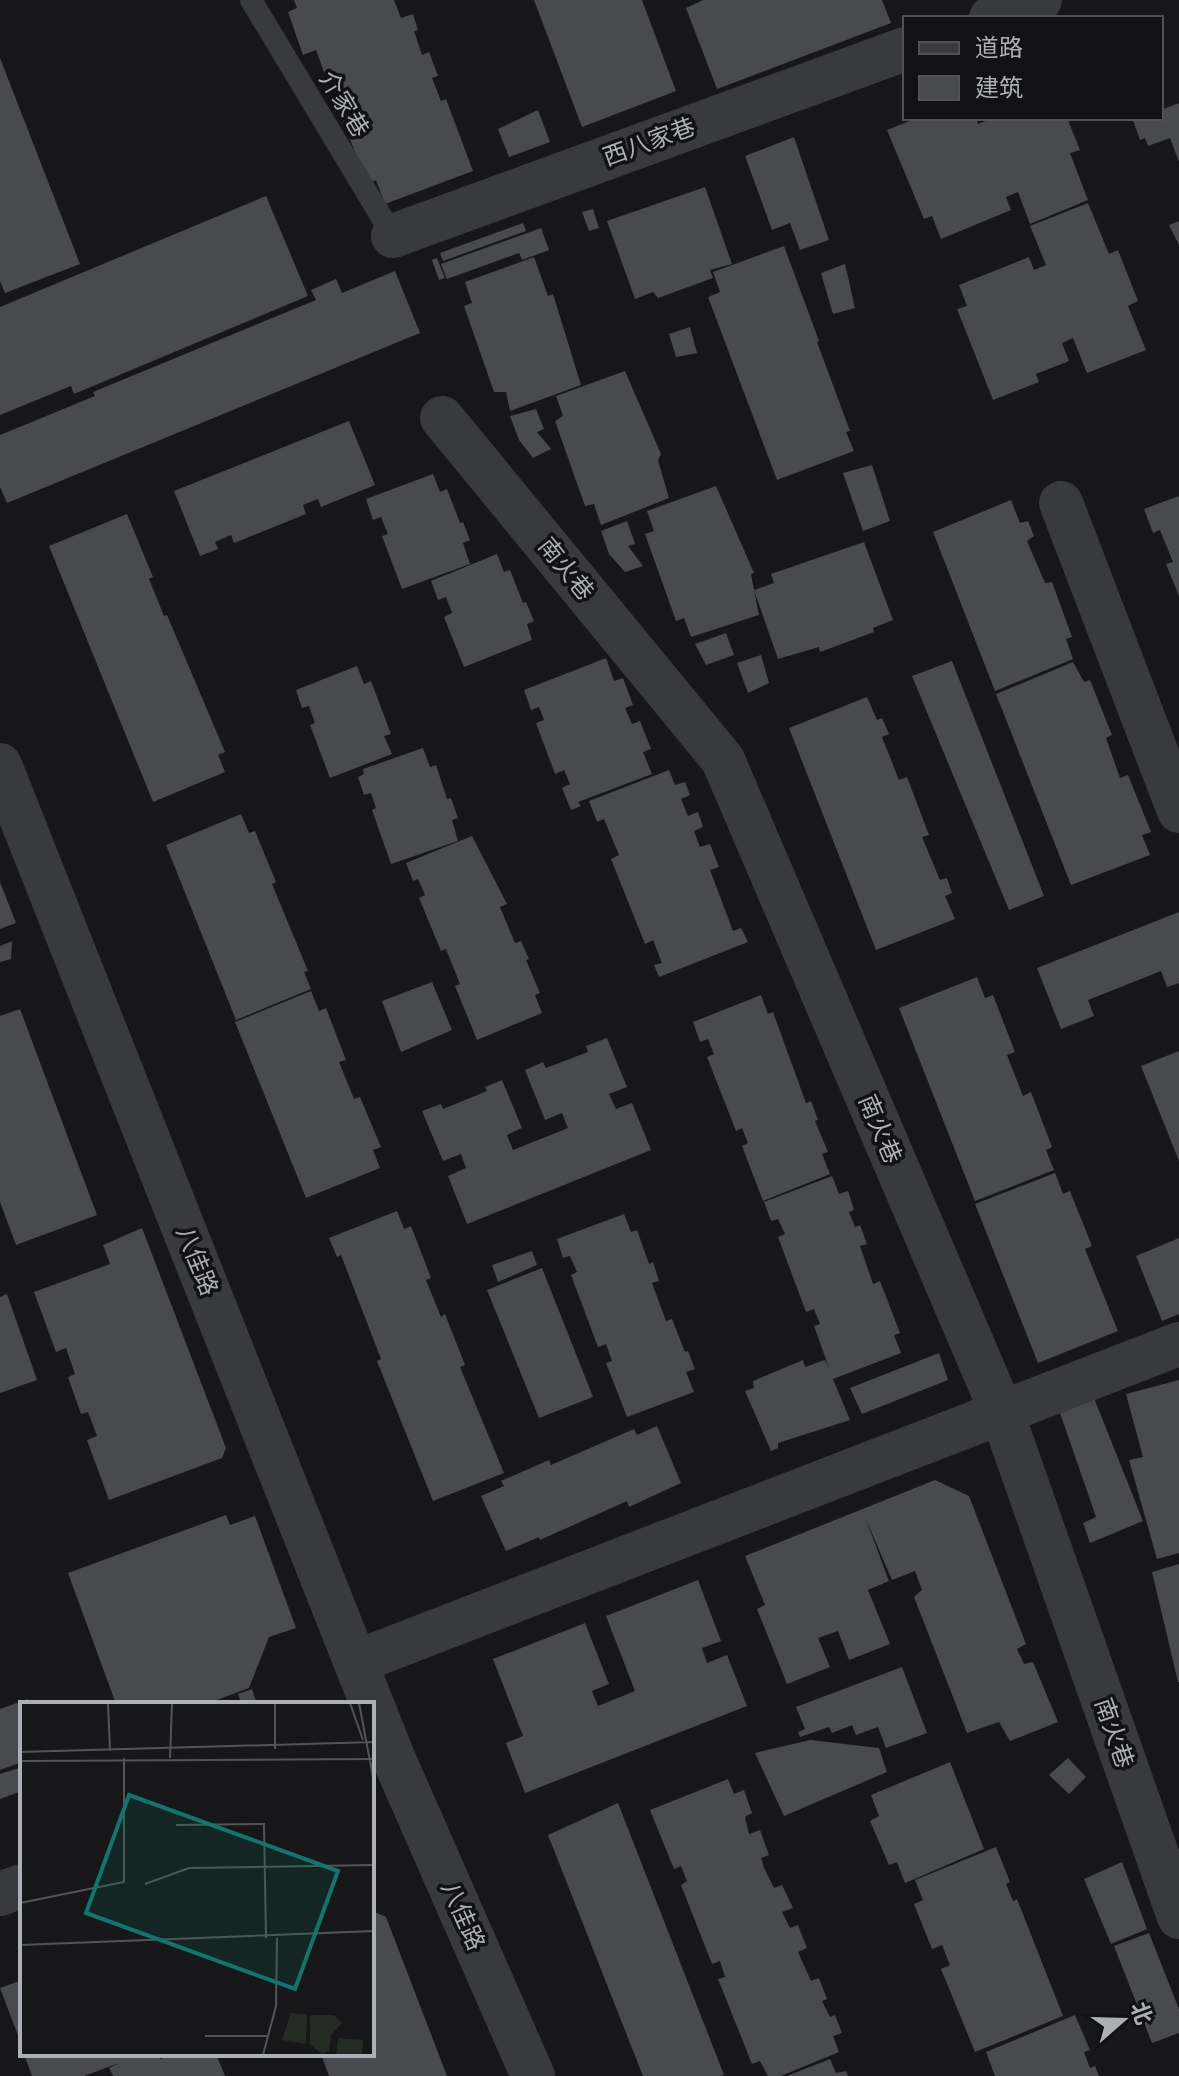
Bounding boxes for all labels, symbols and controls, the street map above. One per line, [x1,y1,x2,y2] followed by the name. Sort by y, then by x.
[903,16,1163,120] legend
[975,31,1023,66] text: 道路
[310,64,377,144] street label: 介家巷
[975,71,1023,106] text: 建筑
[598,110,700,175] street label: 西八家巷
[529,530,602,608] street label: 南火巷
[849,1089,910,1169] street label: 南火巷
[167,1221,226,1301] street label: 八佳路
[1085,1693,1142,1773] street label: 南火巷
[20,1702,374,2056] inset map
[432,1876,493,1956] street label: 八佳路
[1083,1980,1163,2060] north arrow
[1122,1998,1160,2029] text: 北

